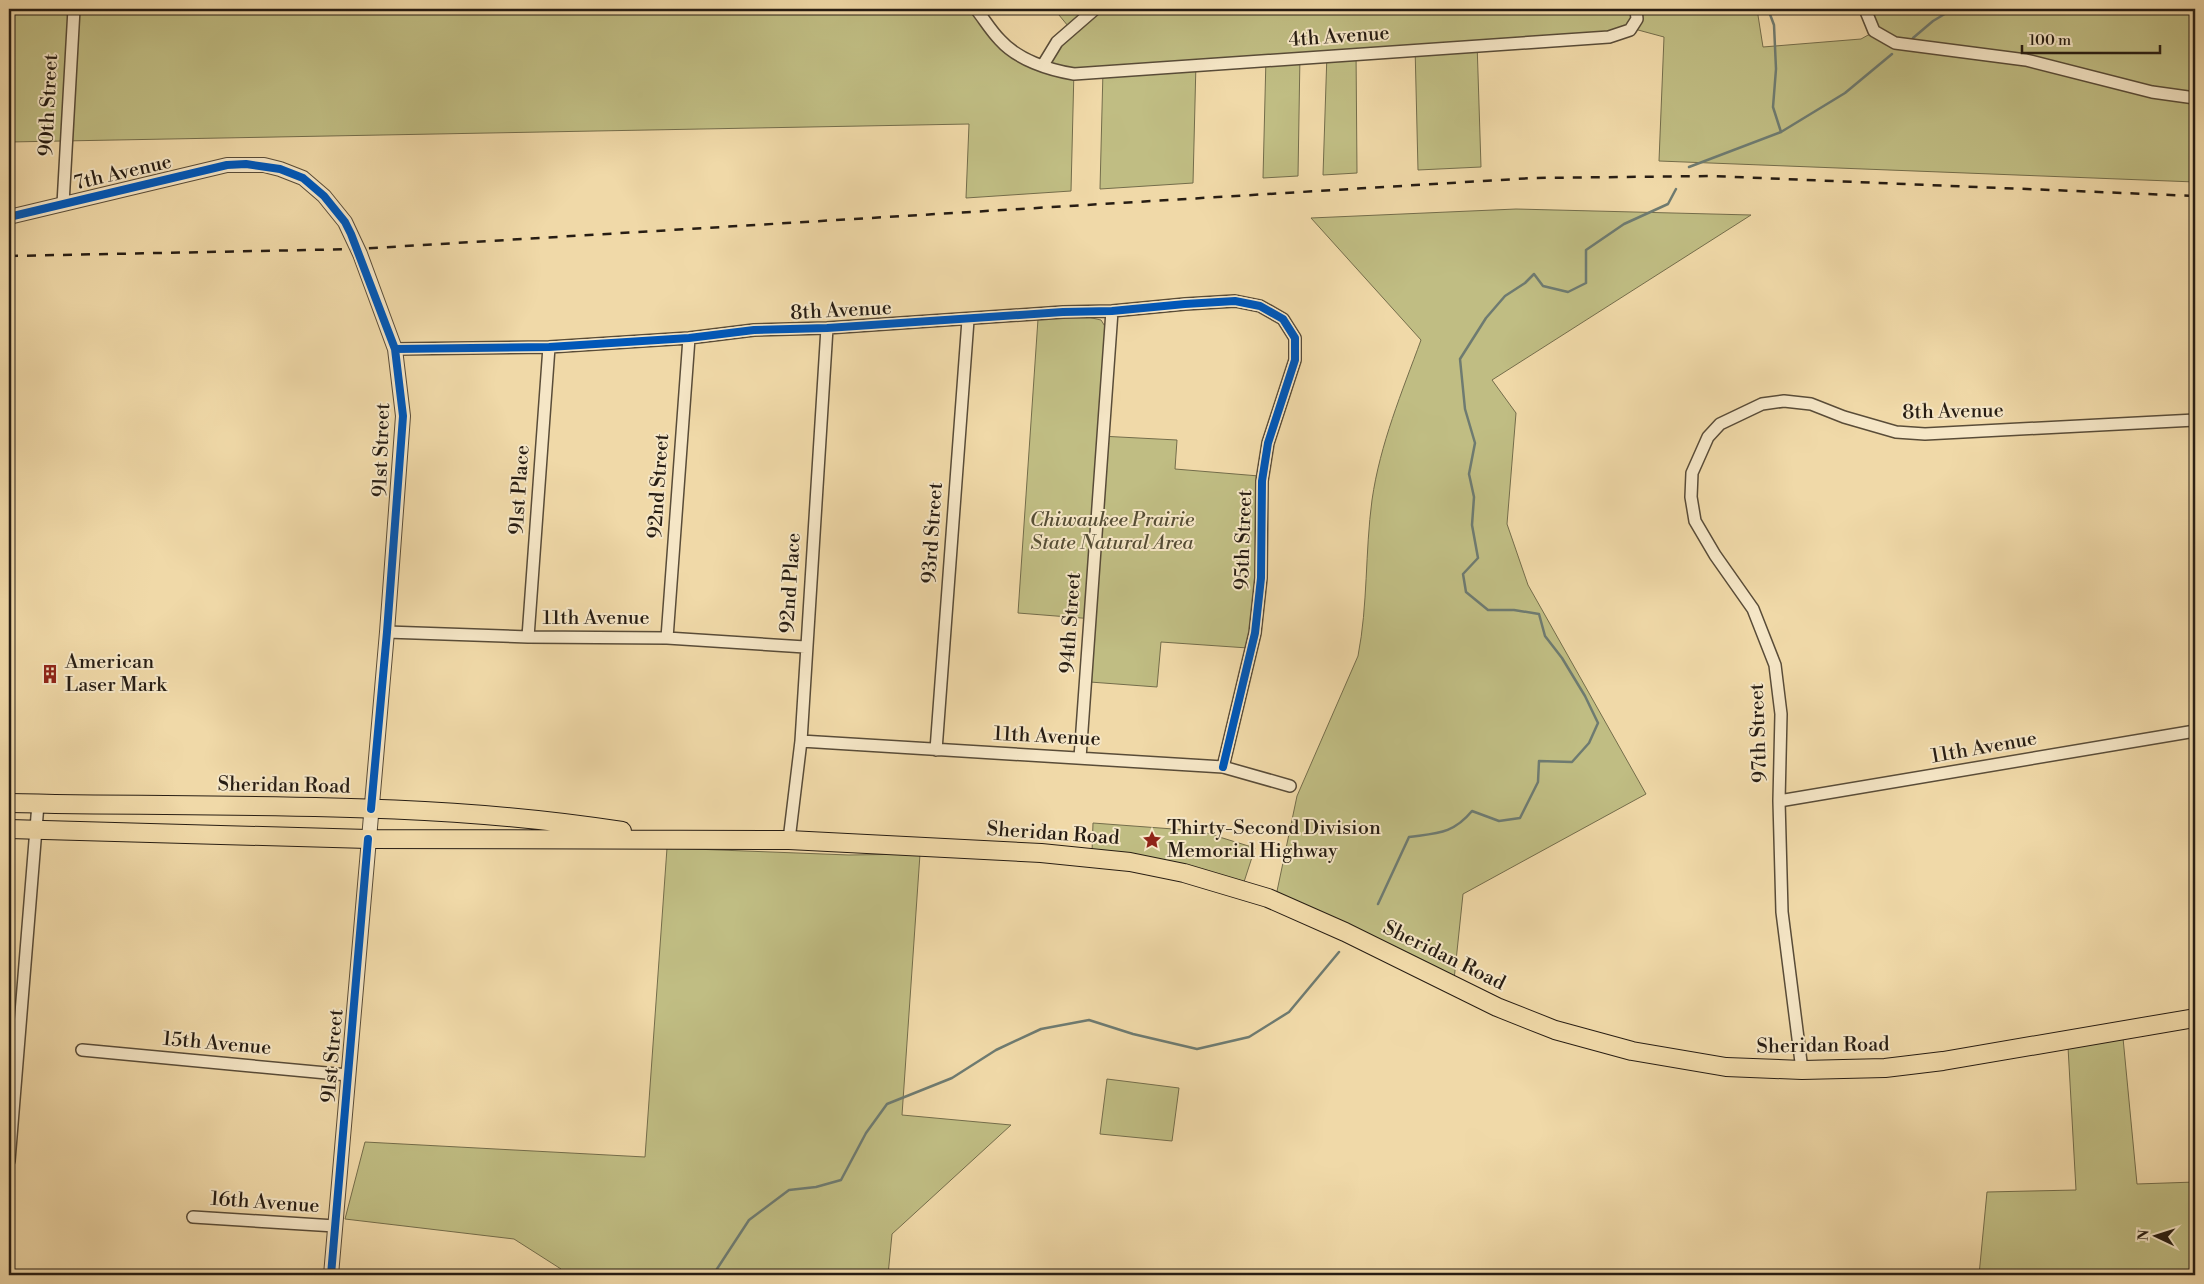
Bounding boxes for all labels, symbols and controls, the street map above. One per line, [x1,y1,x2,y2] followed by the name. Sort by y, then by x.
[1288,21,1390,53] street label: 4th Avenue
[2022,22,2159,54] scale bar
[2029,31,2071,50] text: 100 m
[34,53,64,157] street label: 90th Street
[72,150,174,196] street label: 7th Avenue
[790,296,892,326] street label: 8th Avenue
[1902,399,2004,425] street label: 8th Avenue
[368,402,396,498] street label: 91st Street
[643,433,675,539] street label: 92nd Street
[504,444,536,536] street label: 91st Place
[917,482,949,584] street label: 93rd Street
[1230,489,1258,591] street label: 95th Street
[1030,508,1195,556] park label: Chiwaukee Prairie State Natural Area
[775,532,807,634] street label: 92nd Place
[1055,571,1087,675] street label: 94th Street
[542,606,650,631] street label: 11th Avenue
[64,650,168,698] place label: American Laser Mark
[39,663,61,685] building icon: American Laser Mark
[1745,683,1773,783] street label: 97th Street
[993,722,1101,752] street label: 11th Avenue
[1929,726,2039,770] street label: 11th Avenue
[217,772,351,800] street label: Sheridan Road
[1167,816,1381,864] place label: Thirty-Second Division Memorial Highway
[986,817,1121,851] street label: Sheridan Road
[1141,829,1163,851] place icon: Thirty-Second Division Memorial Highway
[1379,916,1510,997] street label: Sheridan Road
[316,1008,350,1104] street label: 91st Street
[162,1027,272,1061] street label: 15th Avenue
[1756,1032,1890,1060] street label: Sheridan Road
[210,1187,320,1219] street label: 16th Avenue
[2132,1212,2182,1262] north arrow
[2135,1229,2153,1241] text: N

